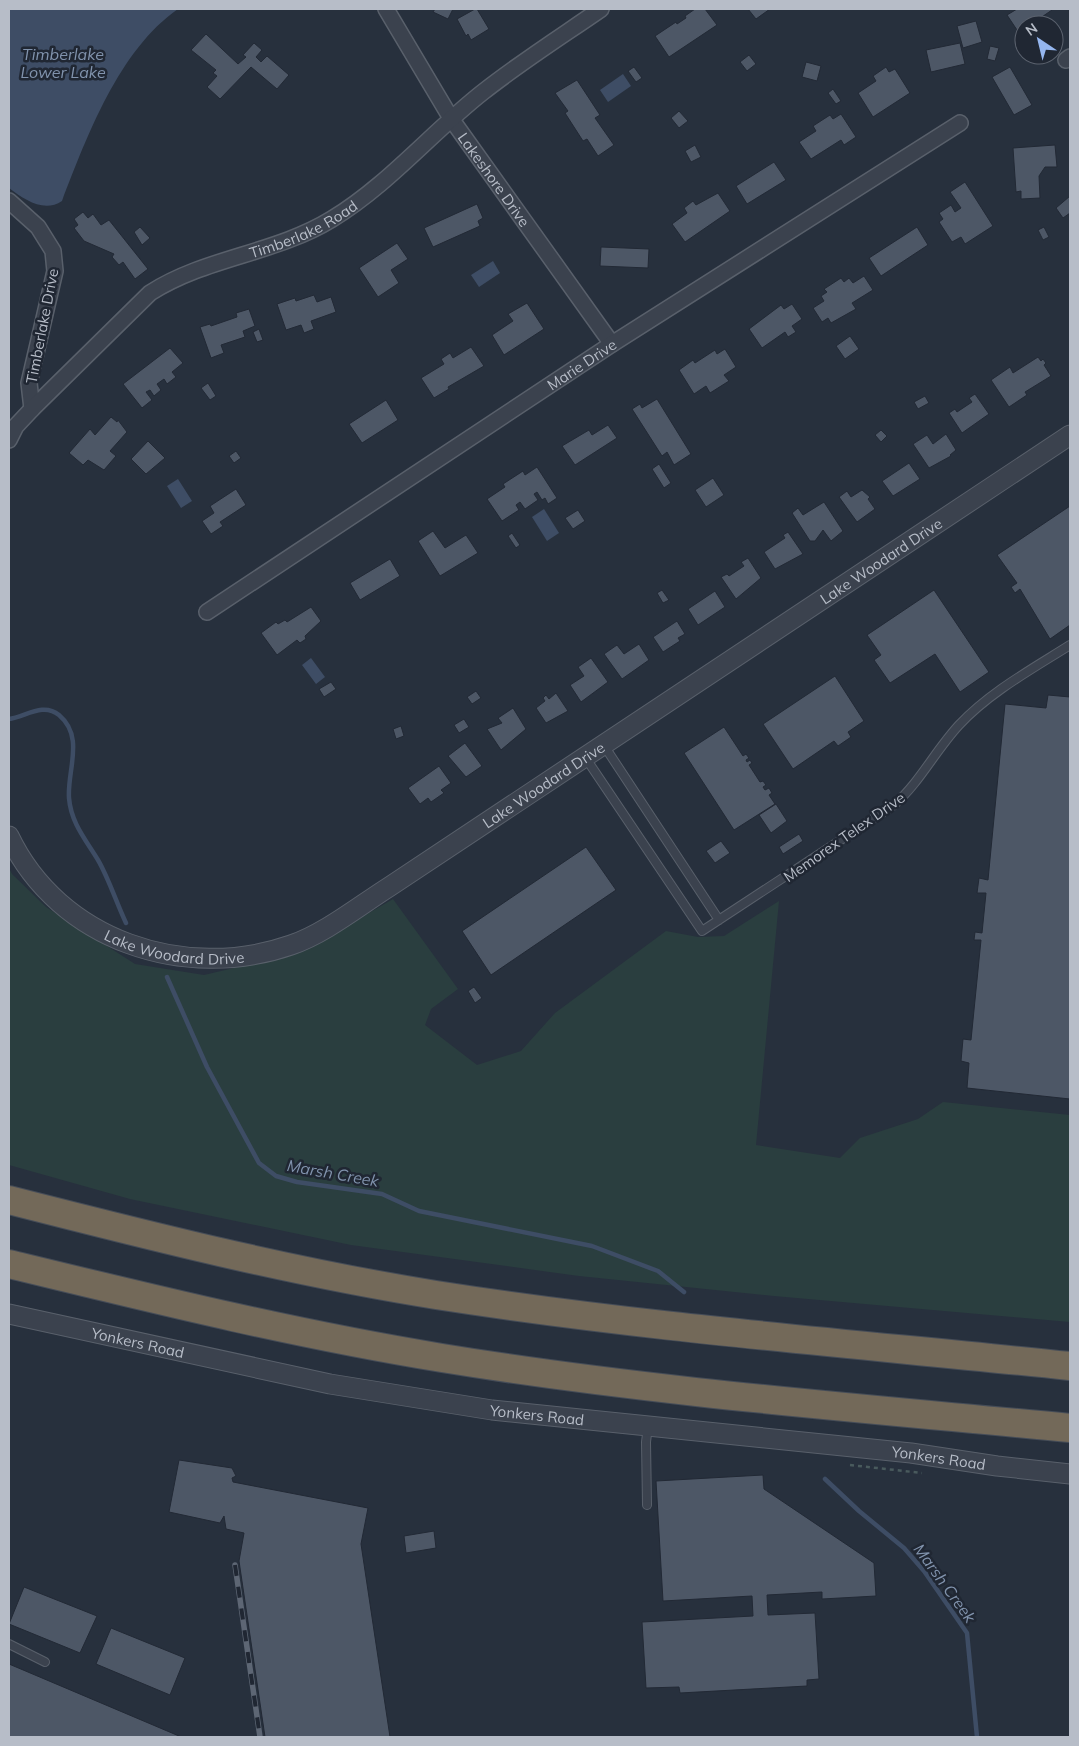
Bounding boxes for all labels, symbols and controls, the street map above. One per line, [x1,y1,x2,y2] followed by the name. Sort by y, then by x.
[1014,15,1064,65] north arrow
[1022,19,1041,40] text: N
[20,44,106,82] water label: Timberlake Lower Lake
[454,128,534,230] street label: Lakeshore Drive
[247,196,361,262] street label: Timberlake Road
[22,267,62,385] street label: Timberlake Drive
[543,334,620,394] street label: Marie Drive
[816,513,945,608] street label: Lake Woodard Drive
[479,737,608,832] street label: Lake Woodard Drive
[780,788,908,886] street label: Memorex Telex Drive
[101,925,245,968] street label: Lake Woodard Drive
[286,1155,381,1191] water label: Marsh Creek
[89,1323,186,1361] street label: Yonkers Road
[488,1400,585,1429] street label: Yonkers Road
[890,1441,987,1474] street label: Yonkers Road
[910,1540,981,1627] water label: Marsh Creek

